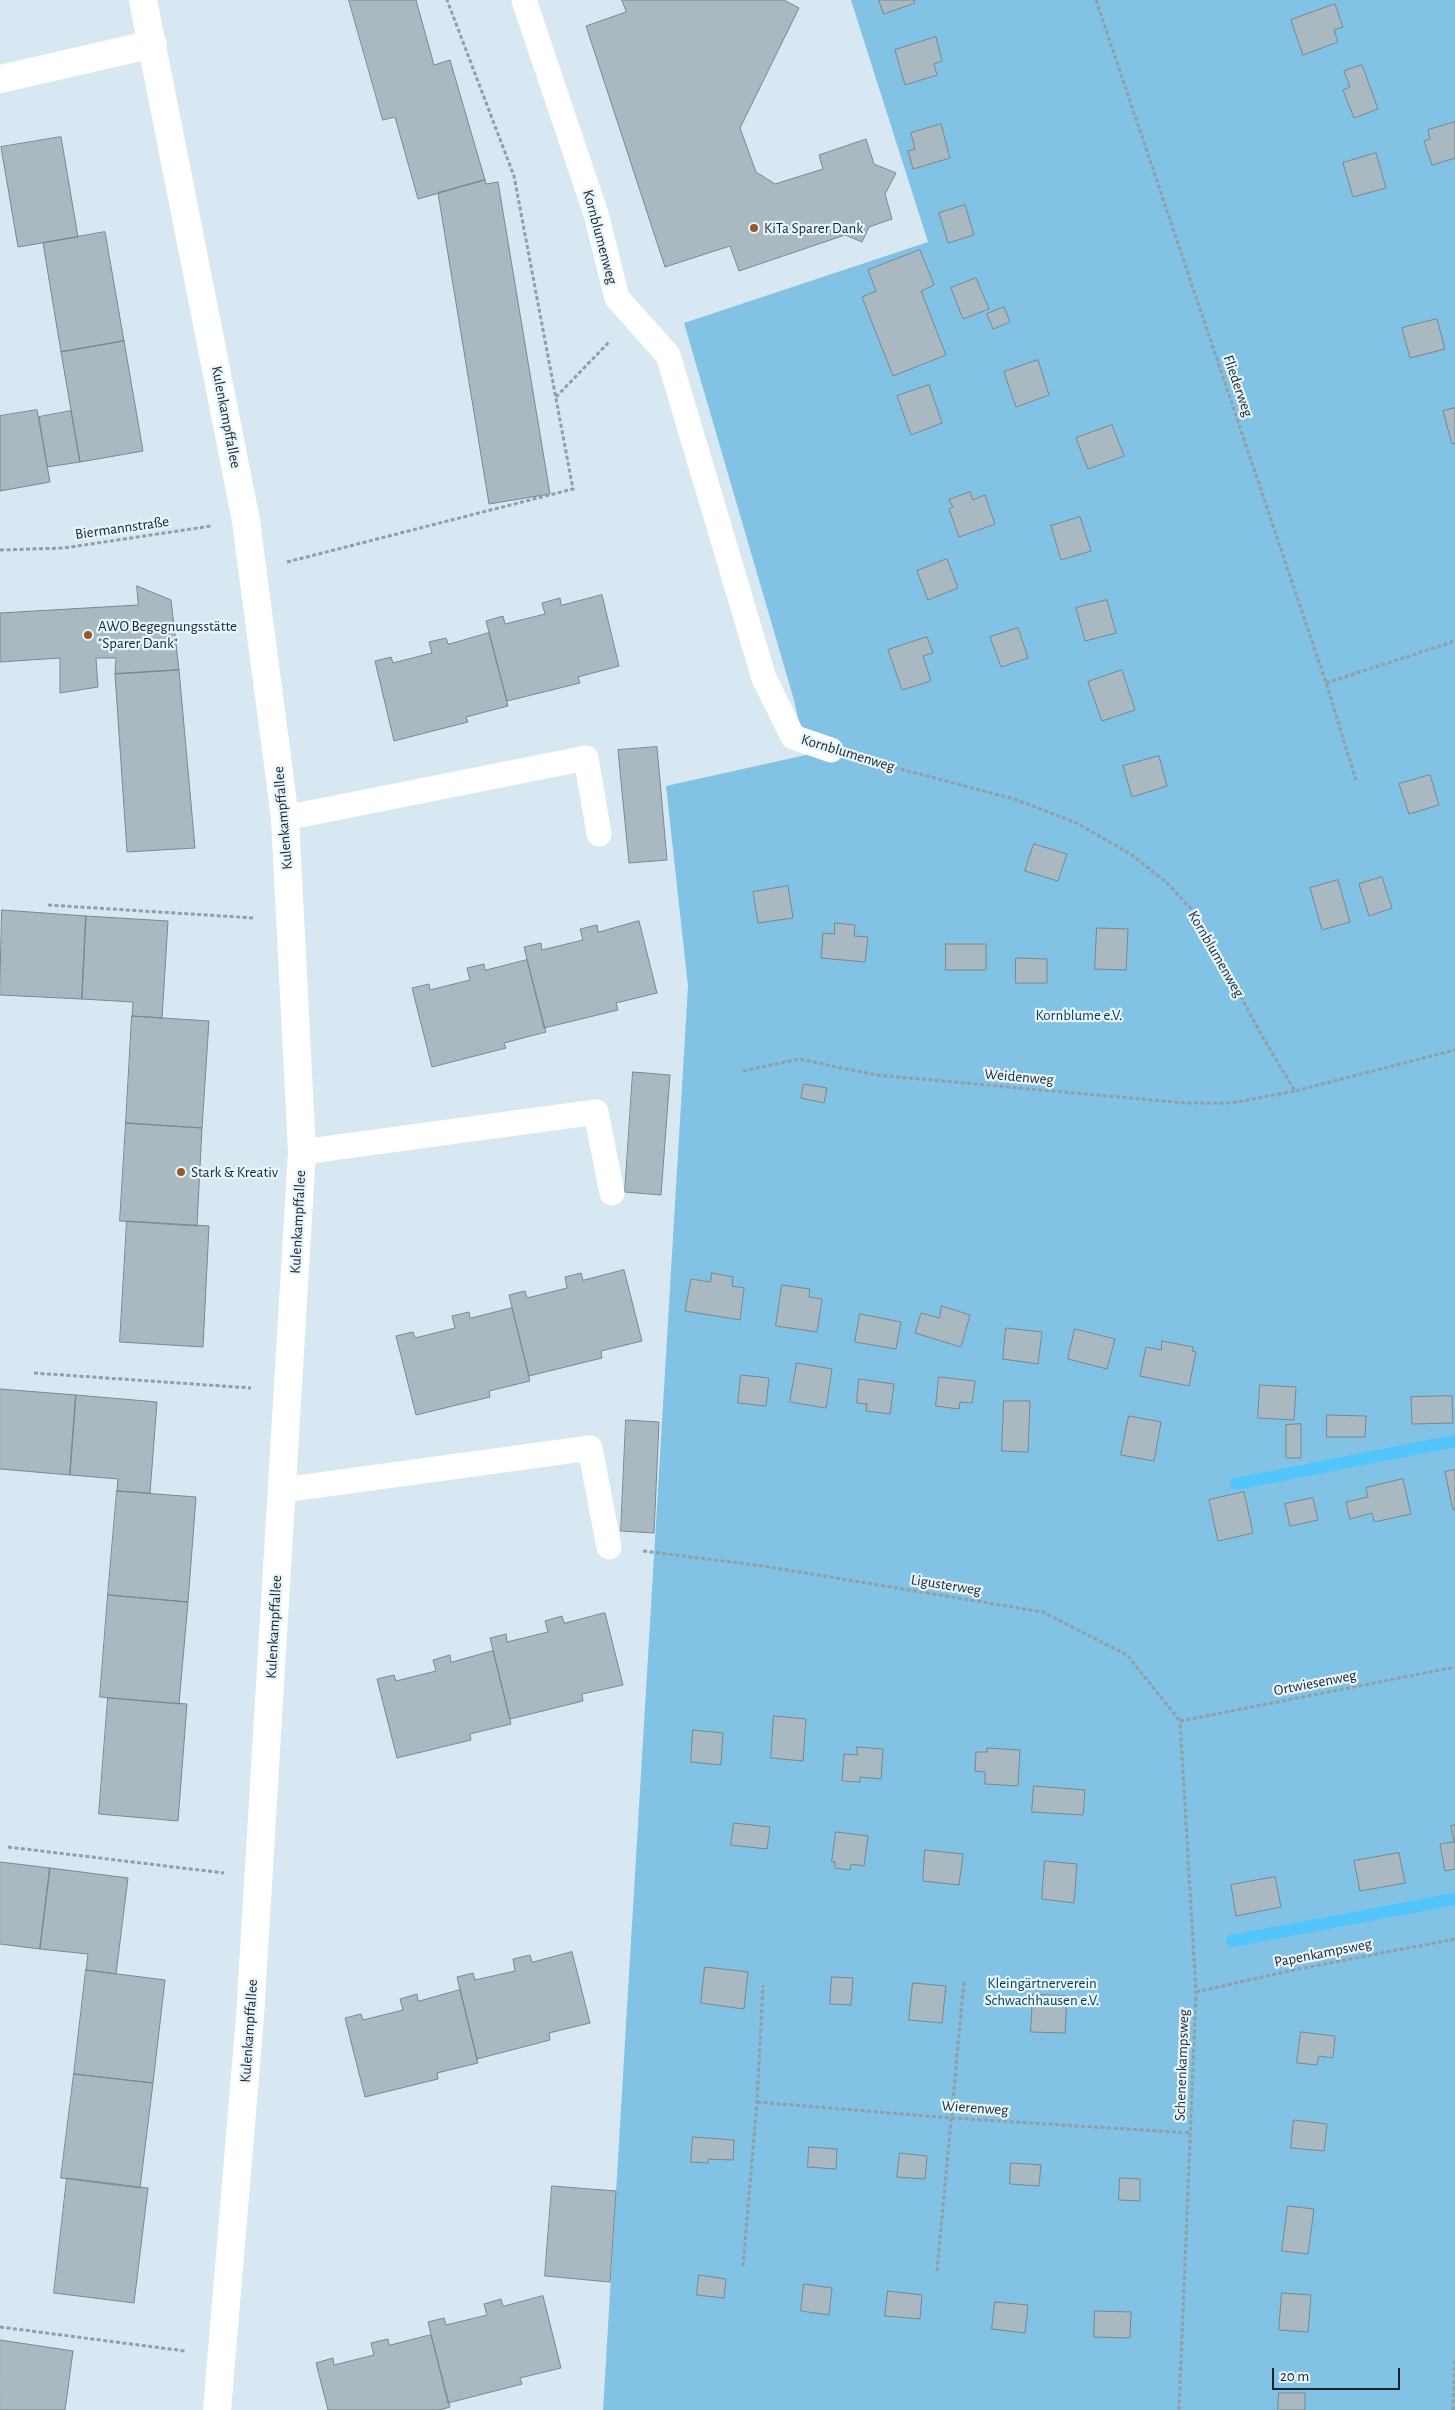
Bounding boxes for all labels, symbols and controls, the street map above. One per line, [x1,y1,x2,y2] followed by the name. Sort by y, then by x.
[579,188,621,286] street label: Kornblumenweg
[764,219,863,237] place label: KiTa Sparer Dank
[748,222,760,234] marker: KiTa Sparer Dank
[1219,353,1257,419] street label: Fliederweg
[207,364,245,470] street label: Kulenkampffallee
[74,512,170,544] street label: Biermannstraße
[98,617,237,652] place label: AWO Begegnungsstätte "Sparer Dank"
[82,629,94,641] marker: AWO Begegnungsstätte "Sparer Dank"
[799,730,897,776] street label: Kornblumenweg
[270,766,296,870] street label: Kulenkampffallee
[1184,908,1248,1000] street label: Kornblumenweg
[1035,1006,1123,1024] park label: Kornblume e.V.
[984,1065,1054,1089] street label: Weidenweg
[191,1163,278,1181] place label: Stark & Kreativ
[175,1166,187,1178] marker: Stark & Kreativ
[286,1170,310,1274] street label: Kulenkampffallee
[910,1571,982,1599] street label: Ligusterweg
[262,1575,286,1679] street label: Kulenkampffallee
[1272,1666,1358,1700] street label: Ortwiesenweg
[1273,1935,1373,1971] street label: Papenkampsweg
[985,1974,1099,2009] park label: Kleingärtnerverein Schwachhausen e.V.
[236,1979,262,2083] street label: Kulenkampffallee
[1171,2009,1193,2121] street label: Schenenkampsweg
[941,2097,1009,2119] street label: Wierenweg
[1275,2358,1402,2390] scale bar
[1280,2369,1309,2384] text: 20 m

